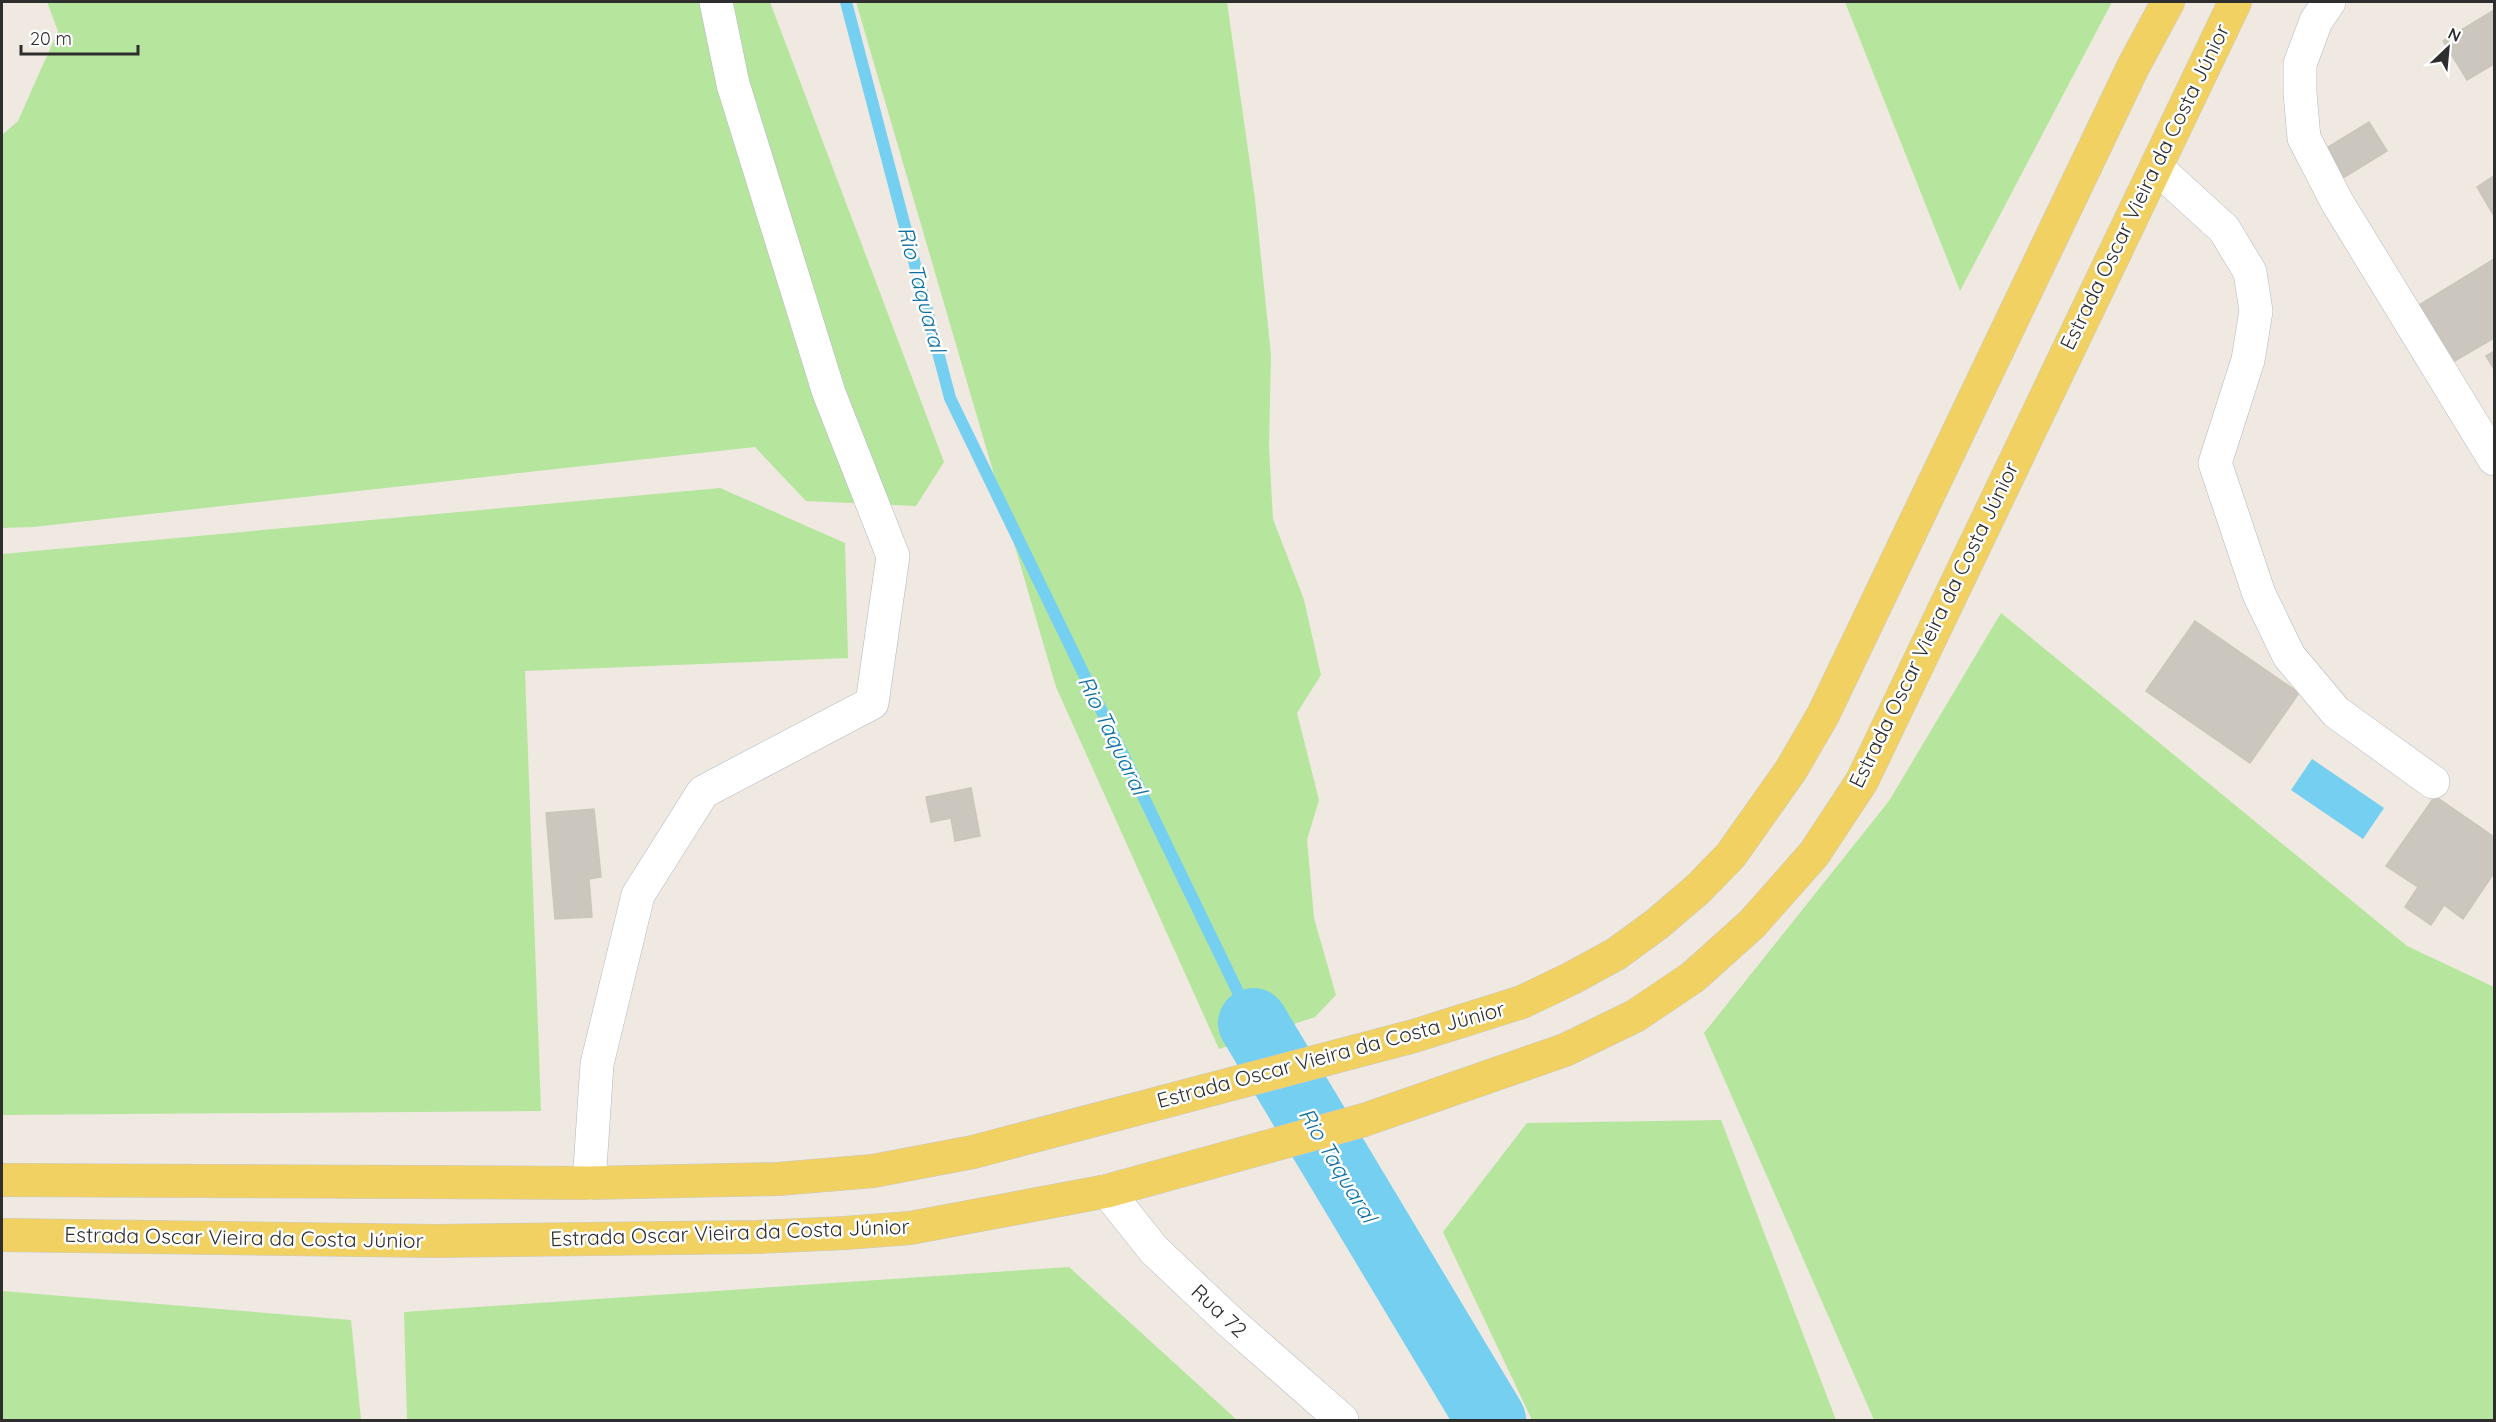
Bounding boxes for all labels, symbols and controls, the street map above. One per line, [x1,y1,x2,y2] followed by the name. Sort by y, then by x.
[21,18,138,56] scale bar
[2418,18,2478,78] north arrow
[2054,19,2235,354] street label: Estrada Oscar Vieira da Costa Júnior
[2445,23,2464,46] text: N
[30,27,72,50] text: 20 m
[892,223,953,358] water label: Rio Taquaral
[1843,457,2024,792] street label: Estrada Oscar Vieira da Costa Júnior
[1072,671,1155,802] water label: Rio Taquaral
[1154,995,1508,1113] street label: Estrada Oscar Vieira da Costa Júnior
[1293,1103,1385,1230] water label: Rio Taquaral
[550,1213,910,1251] street label: Estrada Oscar Vieira da Costa Júnior
[64,1221,424,1253] street label: Estrada Oscar Vieira da Costa Júnior
[1186,1278,1253,1343] street label: Rua 72

